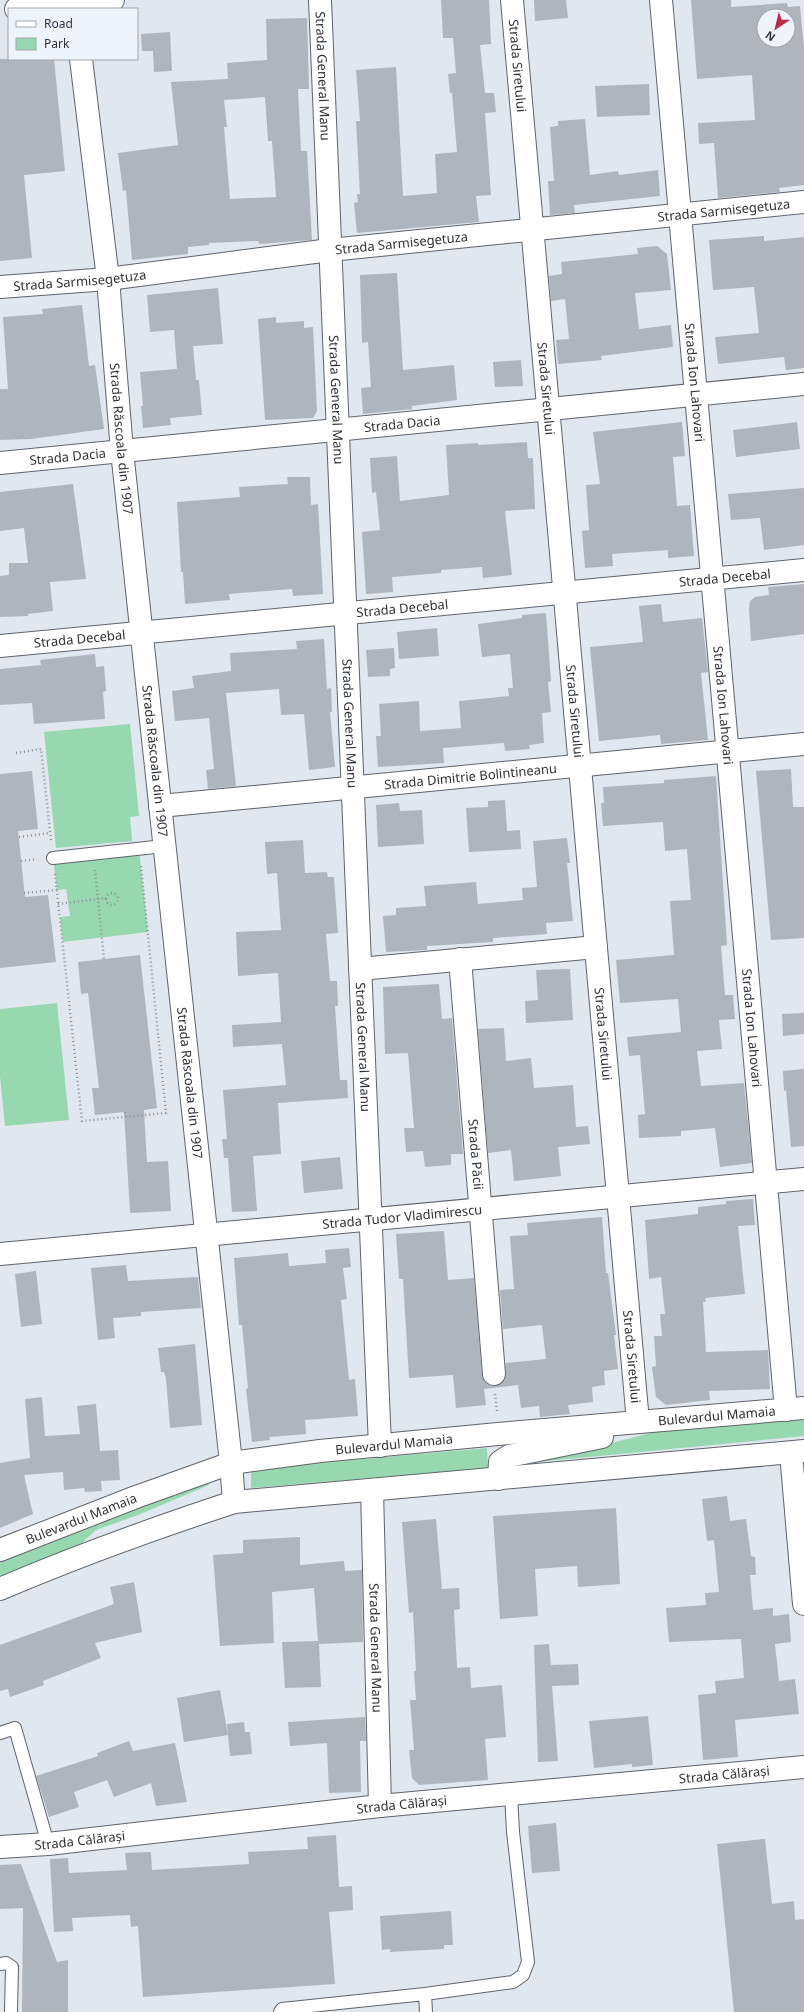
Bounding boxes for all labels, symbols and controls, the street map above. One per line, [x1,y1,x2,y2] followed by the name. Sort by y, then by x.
[8,8,138,60] legend
[756,8,796,48] north arrow
[311,11,335,141] street label: Strada General Manu
[44,15,73,32] text: Road
[505,18,531,113] street label: Strada Siretului
[762,28,778,45] text: N
[44,35,70,52] text: Park
[657,194,791,226] street label: Strada Sarmisegetuza
[334,227,469,258] street label: Strada Sarmisegetuza
[13,265,147,295] street label: Strada Sarmisegetuza
[681,322,709,443] street label: Strada Ion Lahovari
[325,335,348,465] street label: Strada General Manu
[533,341,560,436] street label: Strada Siretului
[106,362,138,516] street label: Strada Răscoala din 1907
[363,411,441,436] street label: Strada Dacia
[29,444,107,469] street label: Strada Dacia
[678,564,771,591] street label: Strada Decebal
[356,595,449,621] street label: Strada Decebal
[33,625,126,652] street label: Strada Decebal
[709,645,738,765] street label: Strada Ion Lahovari
[338,658,362,788] street label: Strada General Manu
[562,664,588,759] street label: Strada Siretului
[138,684,173,838] street label: Strada Răscoala din 1907
[383,759,558,793] street label: Strada Dimitrie Bolintineanu
[738,968,766,1088] street label: Strada Ion Lahovari
[352,982,375,1112] street label: Strada General Manu
[591,987,617,1081] street label: Strada Siretului
[173,1006,207,1160] street label: Strada Răscoala din 1907
[464,1118,488,1191] street label: Strada Păcii
[321,1200,483,1233] street label: Strada Tudor Vladimirescu
[619,1309,645,1404] street label: Strada Siretului
[657,1401,776,1429] street label: Bulevardul Mamaia
[334,1429,454,1458] street label: Bulevardul Mamaia
[23,1489,139,1548] street label: Bulevardul Mamaia
[365,1583,387,1713] street label: Strada General Manu
[678,1761,770,1787] street label: Strada Călărași
[355,1791,448,1818] street label: Strada Călărași
[34,1826,126,1854] street label: Strada Călărași

